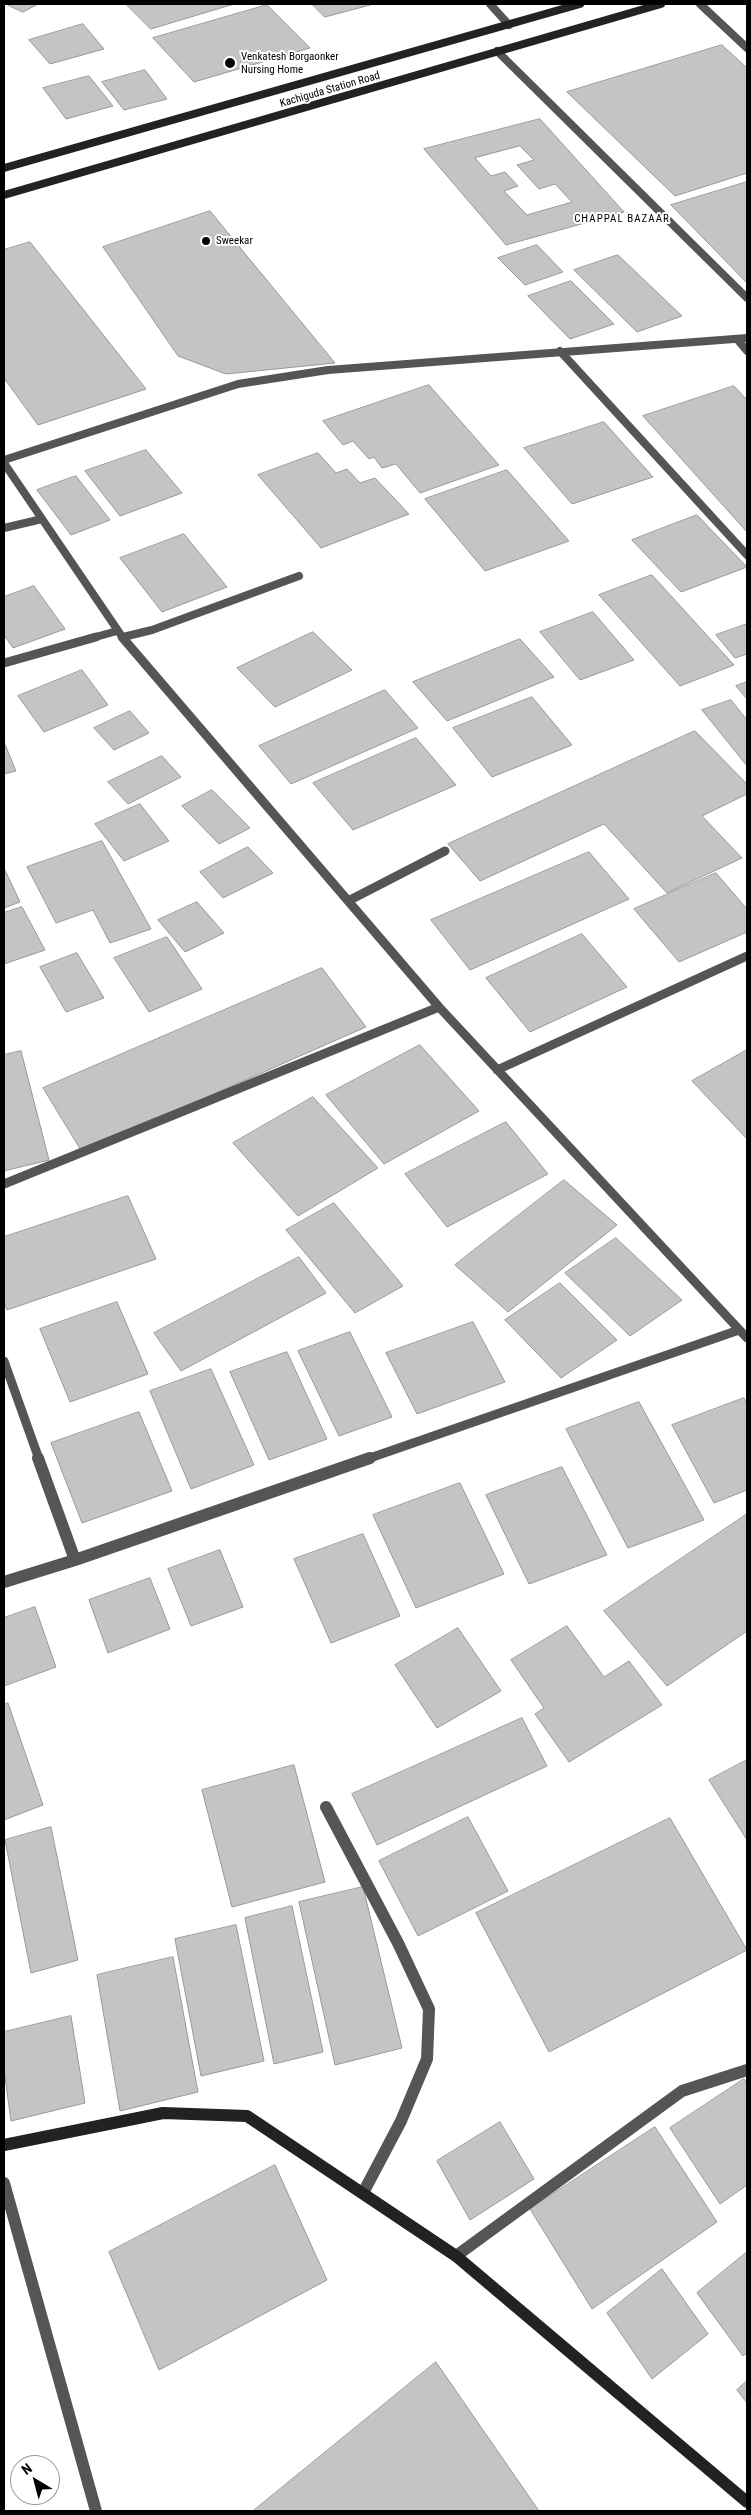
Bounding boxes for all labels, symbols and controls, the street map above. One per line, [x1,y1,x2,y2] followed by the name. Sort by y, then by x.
[241,50,339,76] place label: Venkatesh Borgaonker Nursing Home
[223,56,237,70] marker: Venkatesh Borgaonker Nursing Home
[278,69,382,111] street label: Kachiguda Station Road
[572,212,672,226] district label: CHAPPAL BAZAAR
[216,234,253,248] place label: Sweekar
[200,235,212,247] marker: Sweekar
[10,2455,60,2505] north arrow
[18,2460,35,2478] text: N

